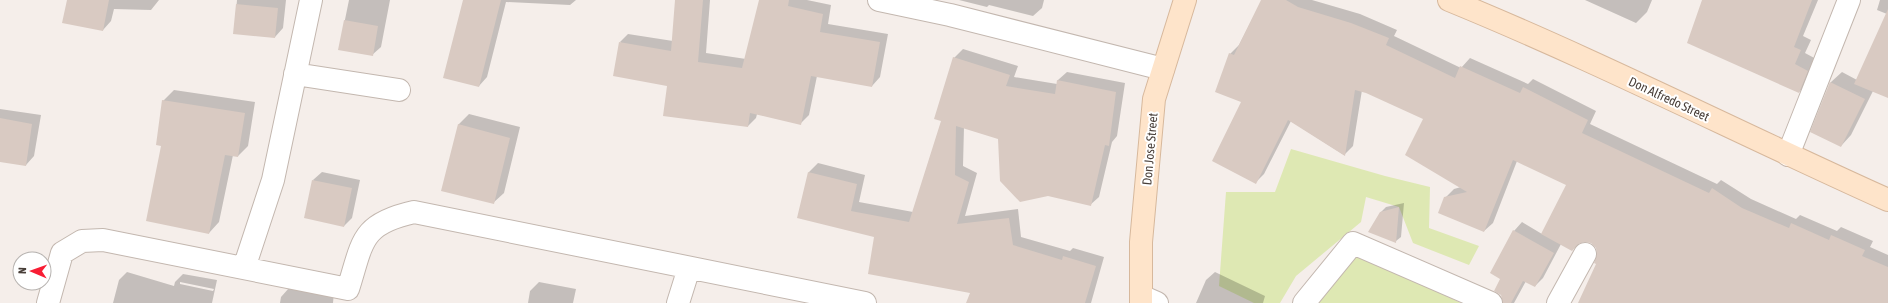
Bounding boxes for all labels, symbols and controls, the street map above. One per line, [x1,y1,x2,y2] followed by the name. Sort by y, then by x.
[1626,74,1712,124] street label: Don Alfredo Street
[1139,112,1161,186] street label: Don Jose Street
[12,251,52,291] north arrow
[16,267,28,274] text: N

